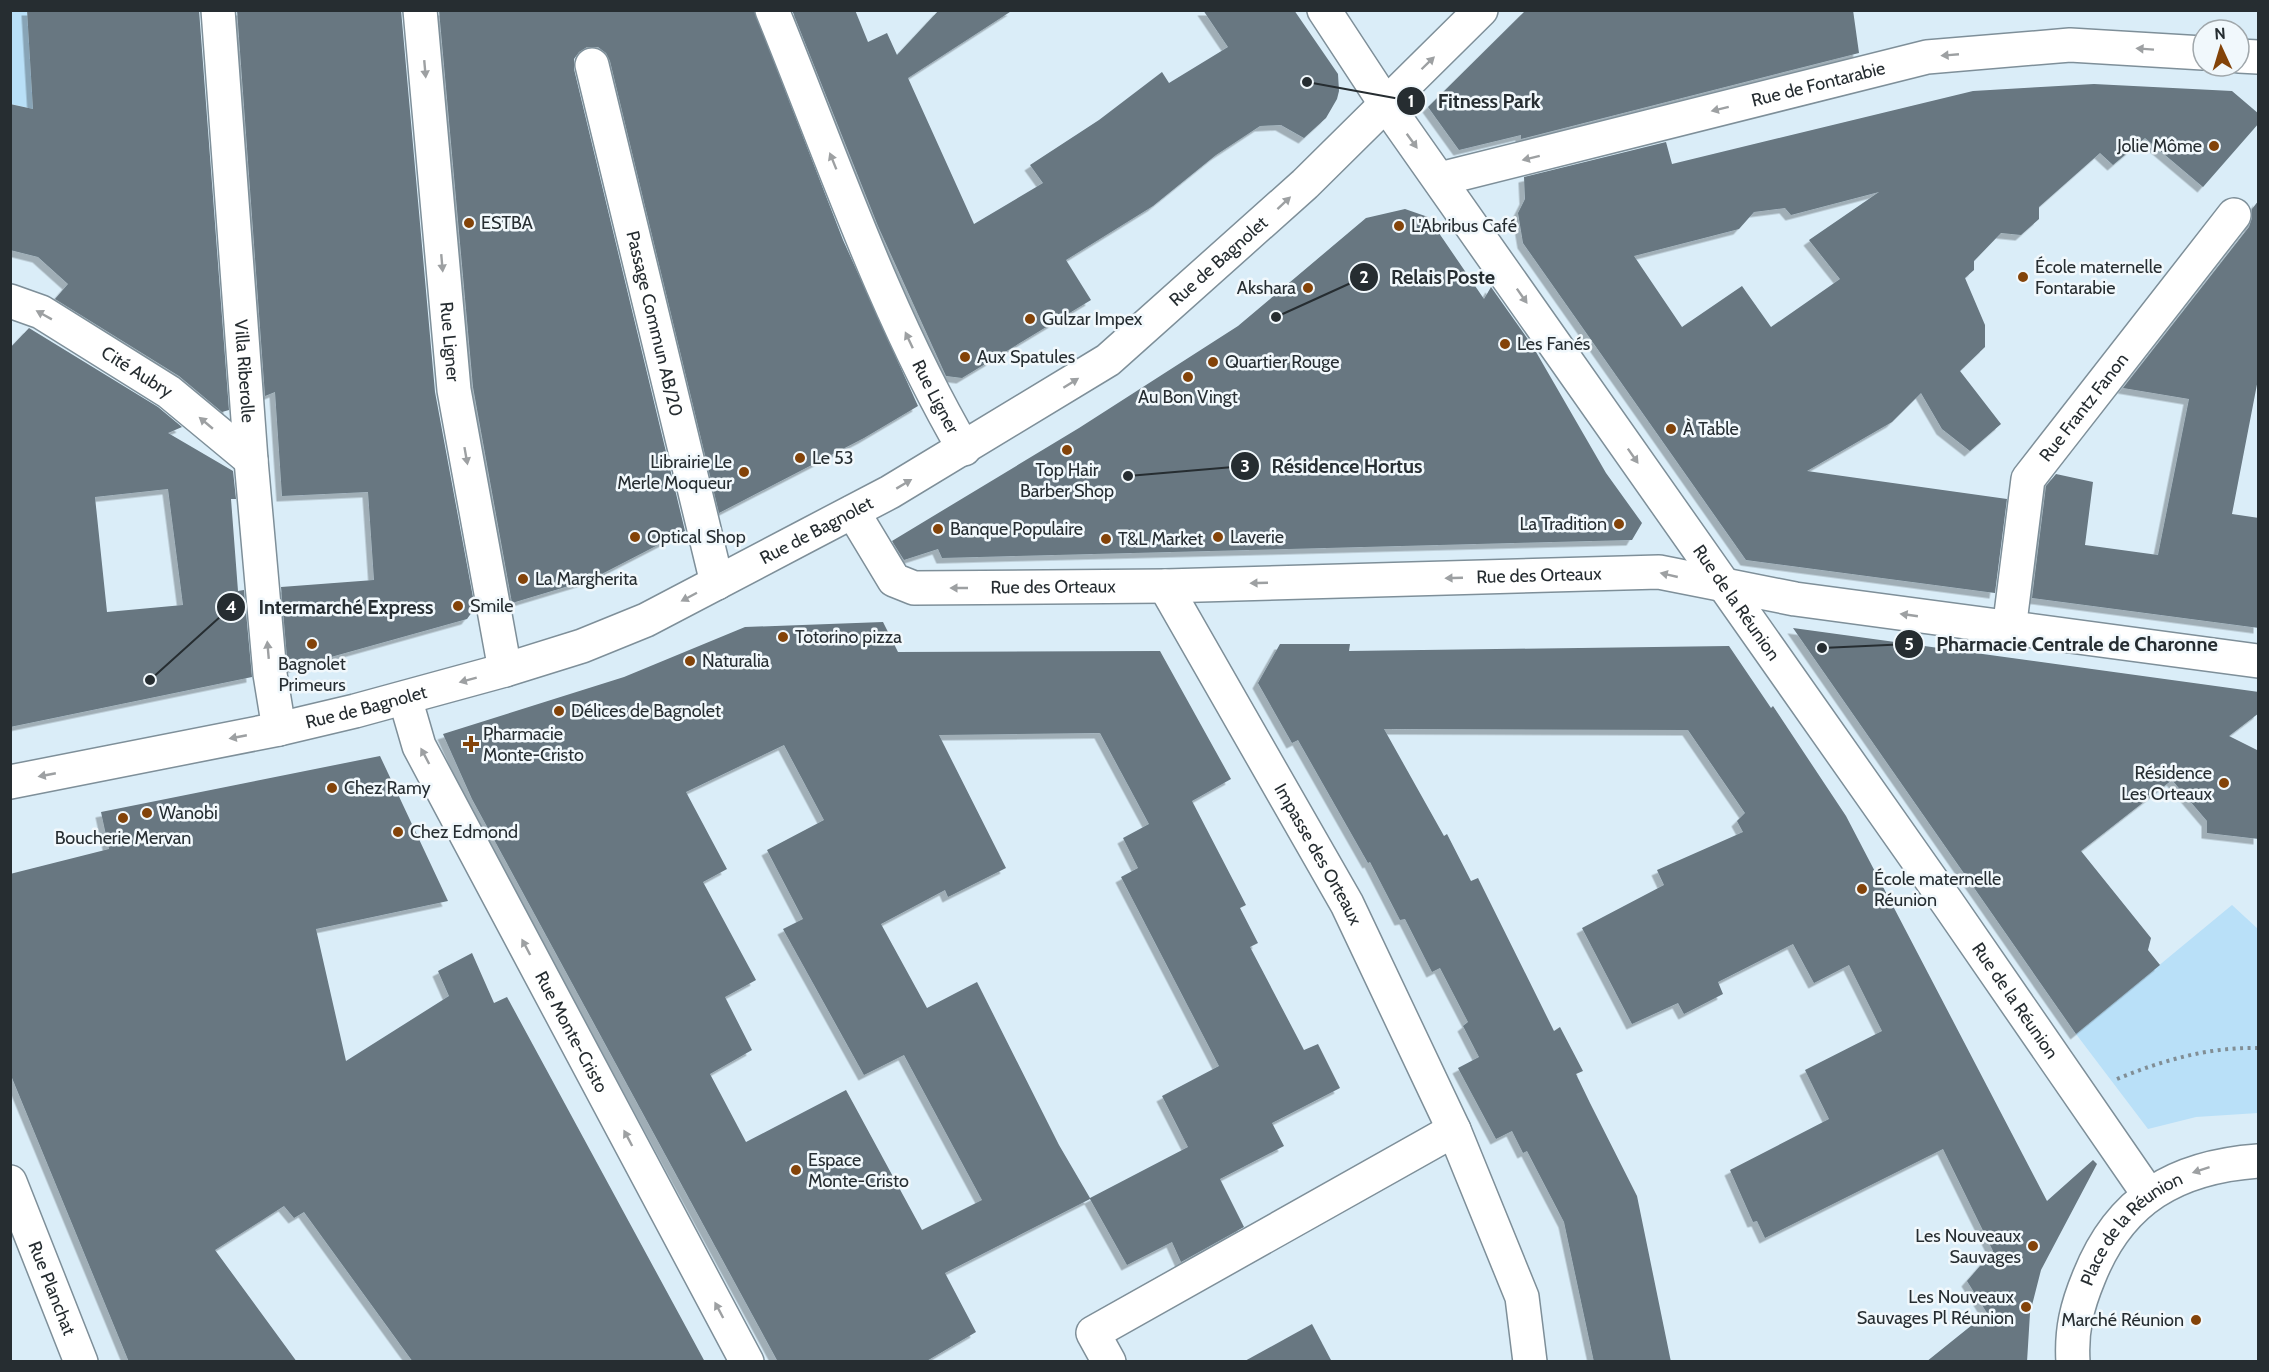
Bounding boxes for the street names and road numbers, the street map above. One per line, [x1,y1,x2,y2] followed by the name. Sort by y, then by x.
[1749,57,1887,112] street label: Rue de Fontarabie
[1165,212,1272,311] street label: Rue de Bagnolet
[621,229,687,419] street label: Passage Commun AB/20
[435,301,464,383] street label: Rue Ligner
[230,319,259,424] street label: Villa Riberolle
[97,341,177,402] street label: Cité Aubry
[2035,349,2133,466] street label: Rue Frantz Fanon
[907,356,964,438] street label: Rue Ligner
[756,492,877,569] street label: Rue de Bagnolet
[1688,540,1785,665] street label: Rue de la Réunion
[1476,563,1602,588] street label: Rue des Orteaux
[990,575,1116,598] street label: Rue des Orteaux
[303,681,429,733] street label: Rue de Bagnolet
[1269,780,1367,929] street label: Impasse des Orteaux
[1967,938,2063,1063] street label: Rue de la Réunion
[530,968,613,1097] street label: Rue Monte-Cristo
[2076,1168,2186,1289] street label: Place de la Réunion
[23,1238,80,1338] street label: Rue Planchat

